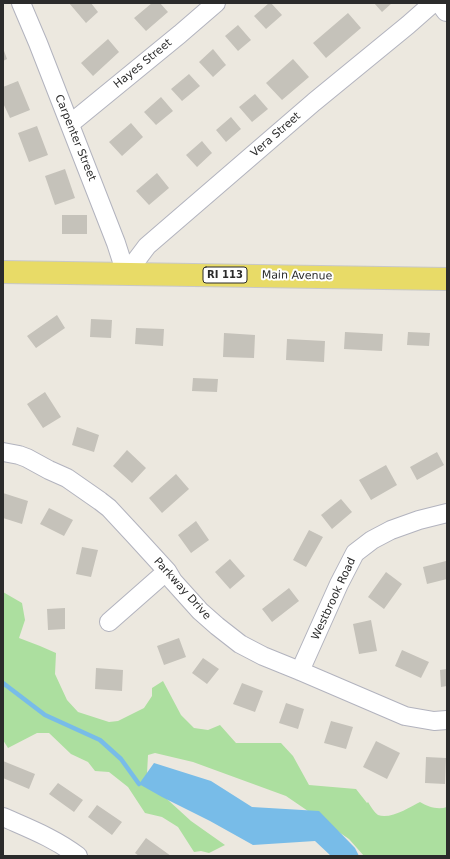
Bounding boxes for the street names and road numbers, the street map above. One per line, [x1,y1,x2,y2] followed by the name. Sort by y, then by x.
[111,37,175,91] street label: Hayes Street
[52,93,98,183] street label: Carpenter Street
[248,110,304,160] street label: Vera Street
[203,267,247,283] road number: RI 113
[262,269,332,283] street label: Main Avenue
[151,555,213,623] street label: Parkway Drive
[309,556,359,642] street label: Westbrook Road

